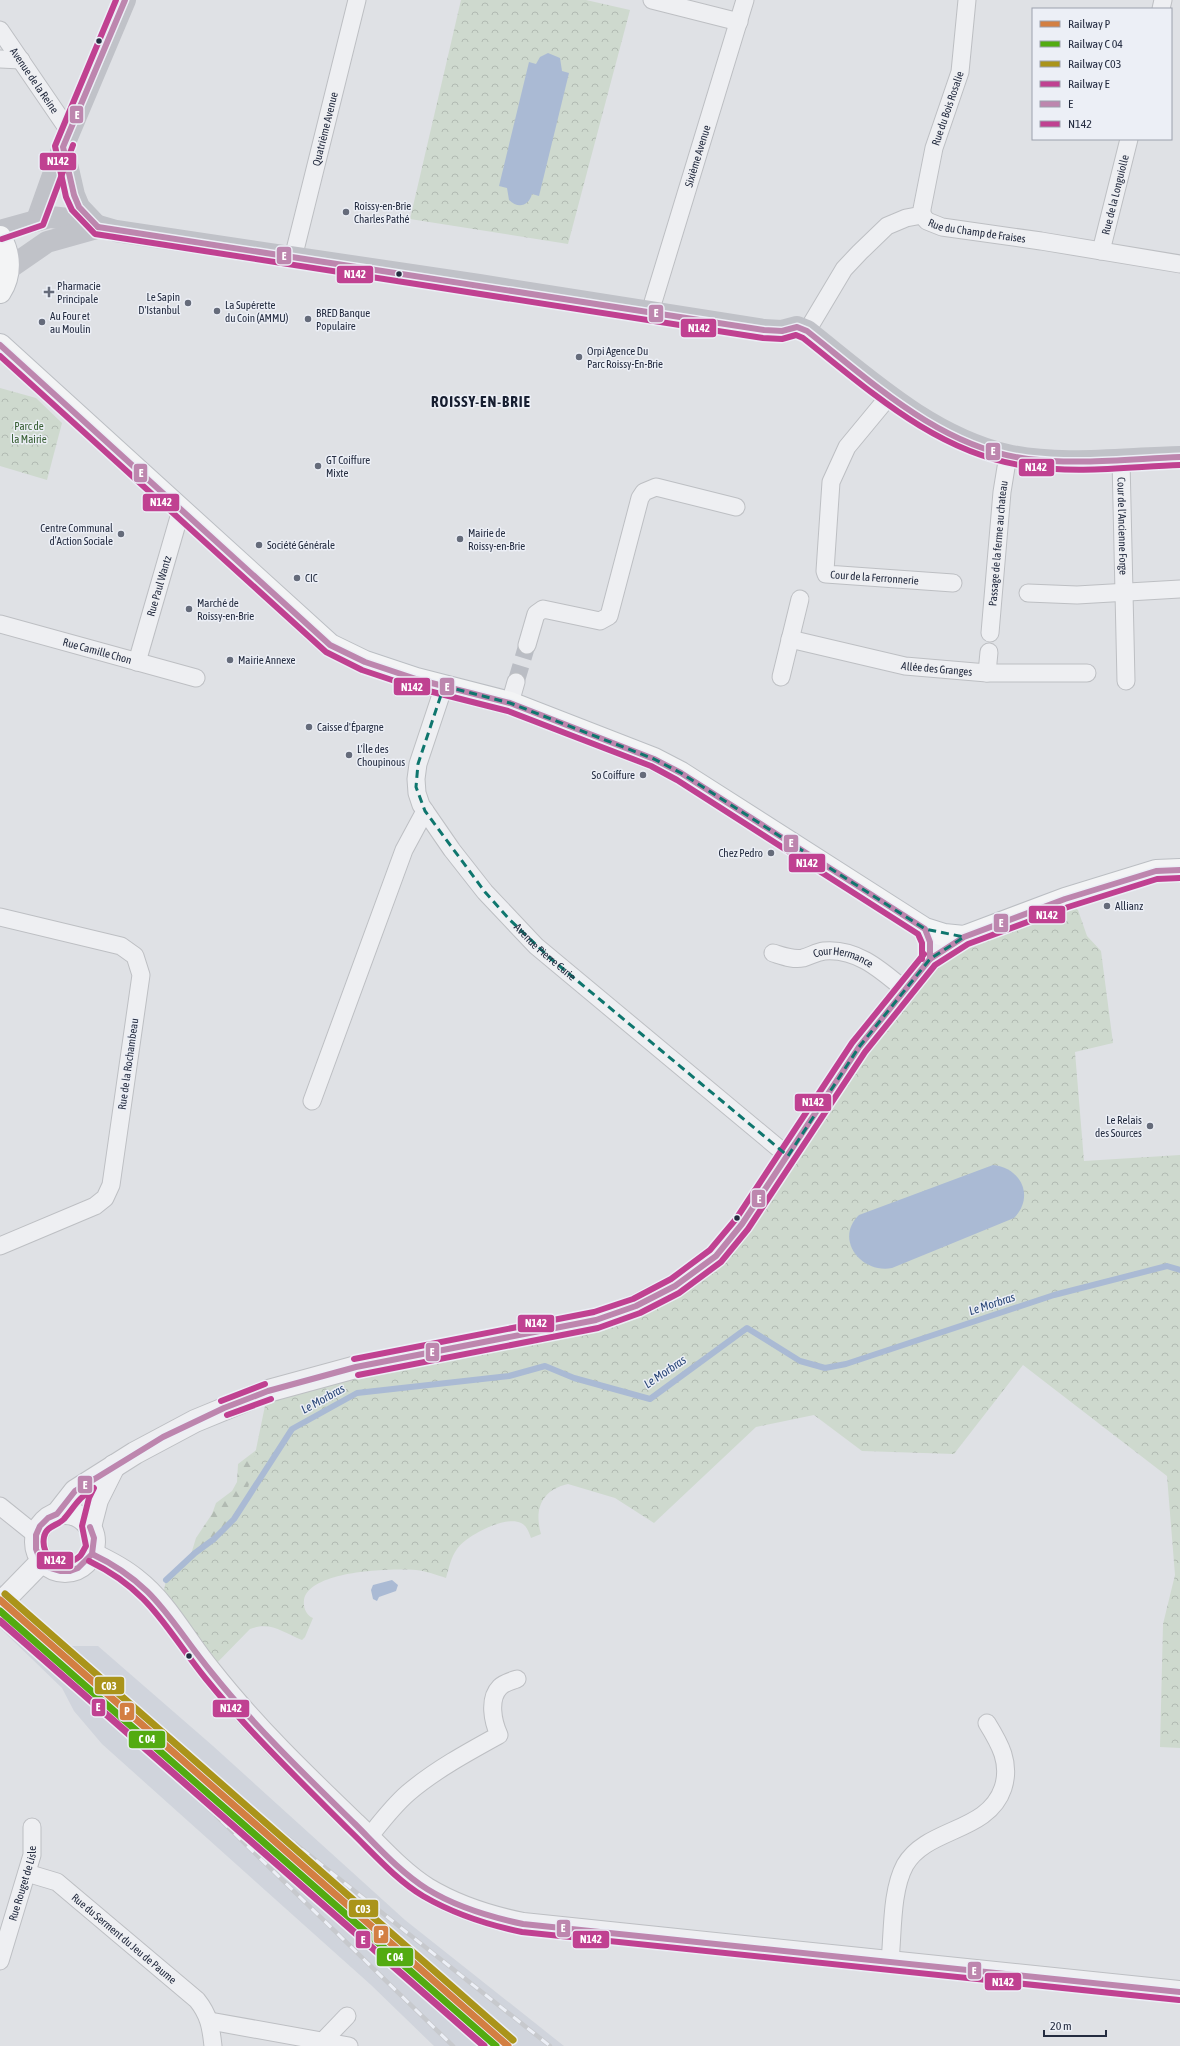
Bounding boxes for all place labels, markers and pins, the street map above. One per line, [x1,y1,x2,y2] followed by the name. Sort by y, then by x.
[94,36,104,46] unlabelled marker
[354,200,411,225] place label: Roissy-en-Brie Charles Pathé
[341,207,351,217] marker: Roissy-en-Brie Charles Pathé
[394,269,404,279] unlabelled marker
[57,280,101,305] place label: Pharmacie Principale
[44,287,54,297] marker: Pharmacie Principale
[138,291,180,316] place label: Le Sapin D'Istanbul
[183,298,193,308] marker: Le Sapin D'Istanbul
[225,299,289,324] place label: La Supérette du Coin (AMMU)
[212,306,222,316] marker: La Supérette du Coin (AMMU)
[316,307,370,332] place label: BRED Banque Populaire
[50,310,91,335] place label: Au Four et au Moulin
[303,314,313,324] marker: BRED Banque Populaire
[37,317,47,327] marker: Au Four et au Moulin
[587,345,663,370] place label: Orpi Agence Du Parc Roissy-En-Brie
[574,352,584,362] marker: Orpi Agence Du Parc Roissy-En-Brie
[326,454,370,479] place label: GT Coiffure Mixte
[313,461,323,471] marker: GT Coiffure Mixte
[40,522,113,547] place label: Centre Communal d’Action Sociale
[468,527,525,552] place label: Mairie de Roissy-en-Brie
[116,529,126,539] marker: Centre Communal d’Action Sociale
[455,534,465,544] marker: Mairie de Roissy-en-Brie
[267,539,335,551] place label: Société Générale
[254,540,264,550] marker: Société Générale
[305,572,318,584] place label: CIC
[292,573,302,583] marker: CIC
[197,597,254,622] place label: Marché de Roissy-en-Brie
[184,604,194,614] marker: Marché de Roissy-en-Brie
[238,654,296,666] place label: Mairie Annexe
[225,655,235,665] marker: Mairie Annexe
[317,721,384,733] place label: Caisse d'Épargne
[304,722,314,732] marker: Caisse d'Épargne
[357,743,405,768] place label: L'Île des Choupinous
[344,750,354,760] marker: L'Île des Choupinous
[592,769,635,781] place label: So Coiffure
[638,770,648,780] marker: So Coiffure
[718,847,763,859] place label: Chez Pedro
[766,848,776,858] marker: Chez Pedro
[1115,900,1143,912] place label: Allianz
[1102,901,1112,911] marker: Allianz
[1095,1114,1142,1139] place label: Le Relais des Sources
[1145,1121,1155,1131] marker: Le Relais des Sources
[732,1213,742,1223] unlabelled marker
[184,1651,194,1661] unlabelled marker

